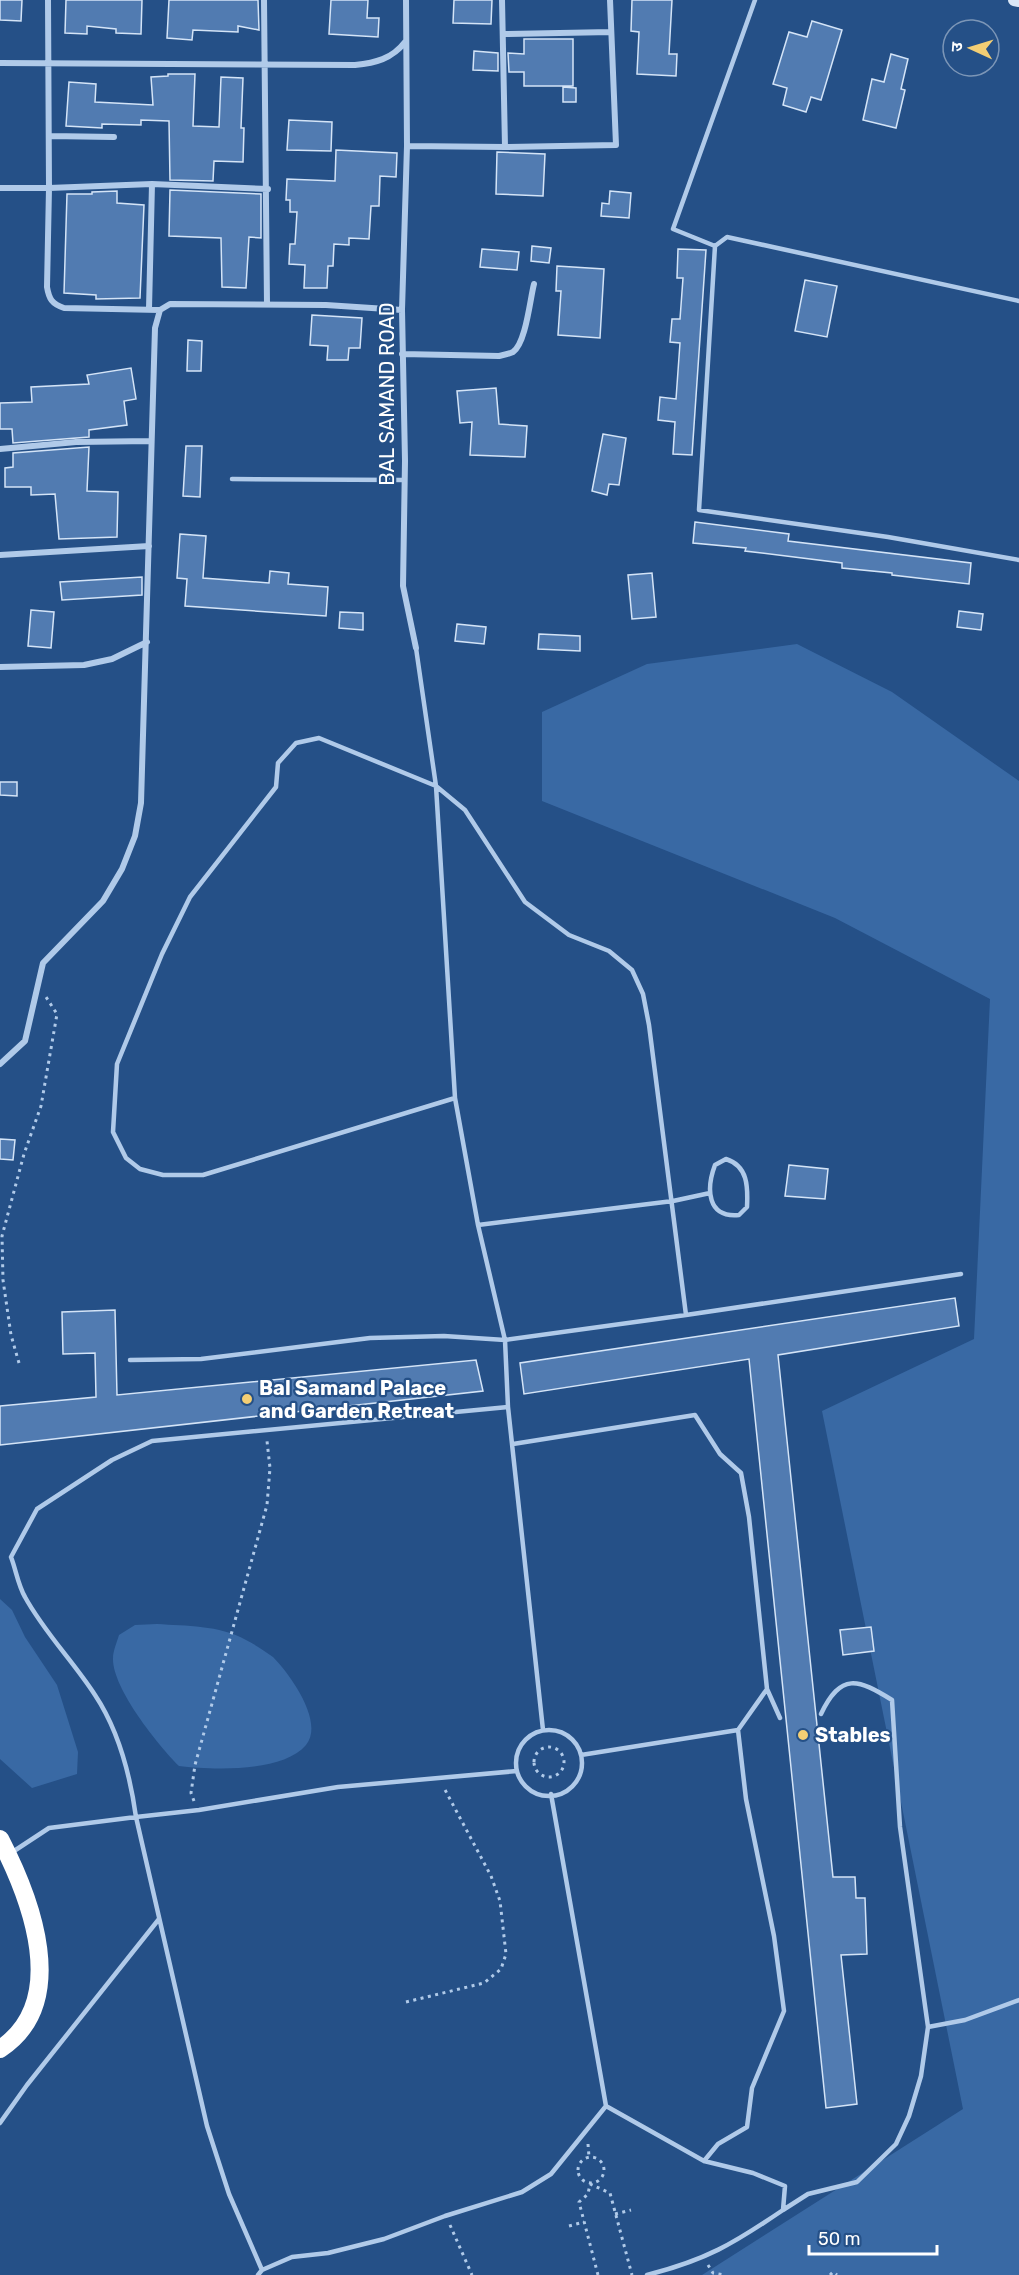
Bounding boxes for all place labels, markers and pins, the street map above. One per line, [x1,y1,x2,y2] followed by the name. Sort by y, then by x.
[259,1376,454,1423] place label: Bal Samand Palace and Garden Retreat
[240,1392,254,1406] marker: Bal Samand Palace and Garden Retreat
[815,1723,891,1747] place label: Stables
[796,1728,810,1742] marker: Stables

